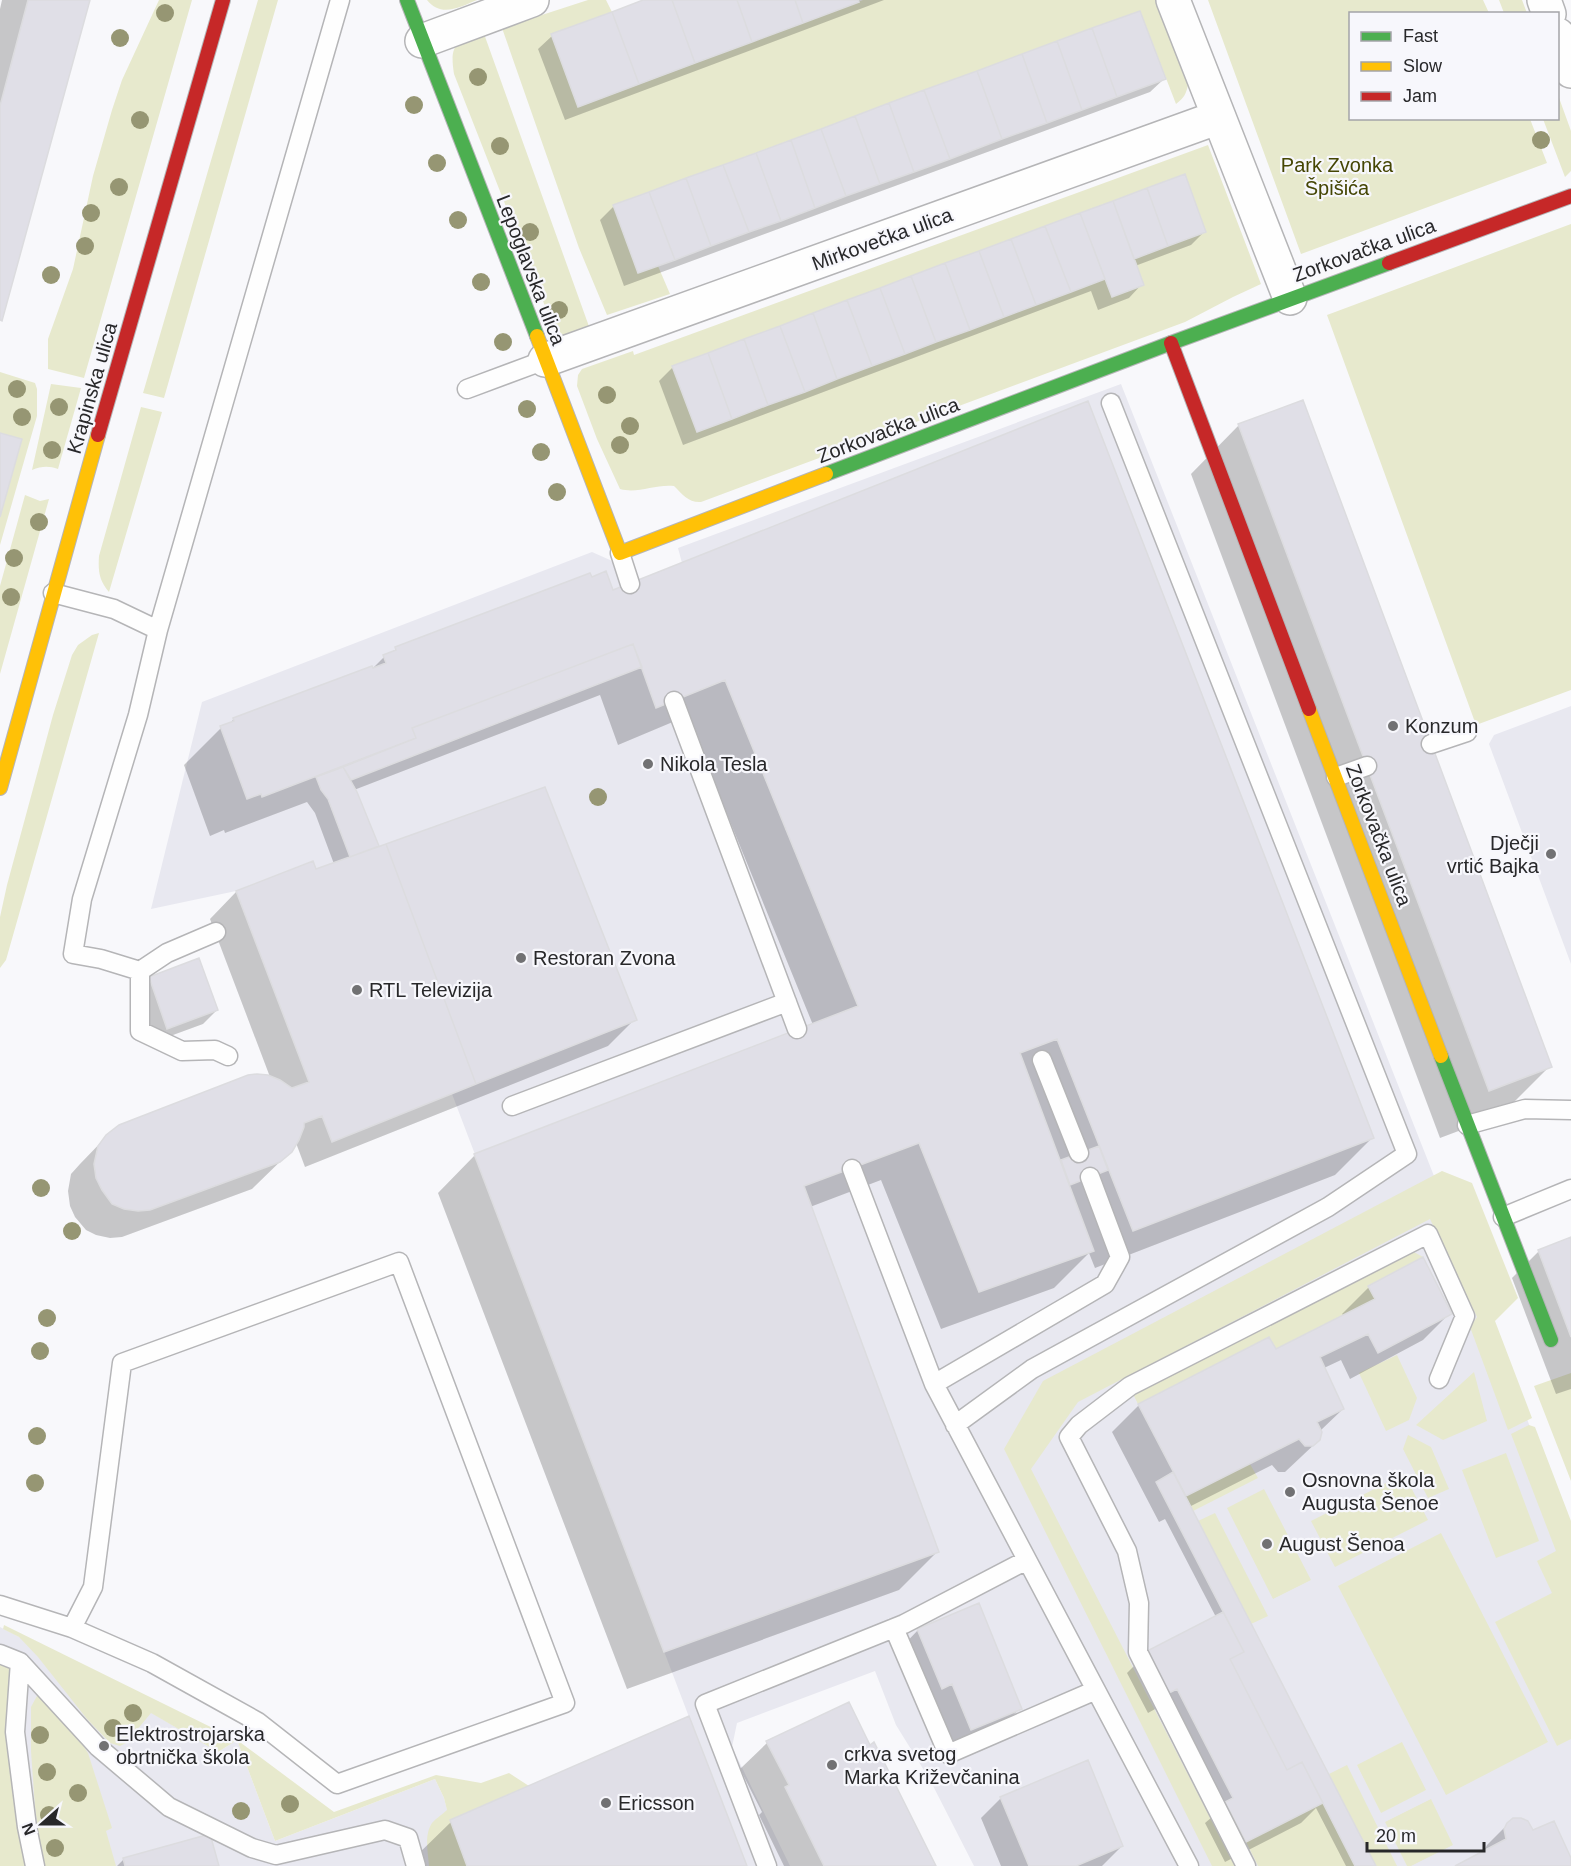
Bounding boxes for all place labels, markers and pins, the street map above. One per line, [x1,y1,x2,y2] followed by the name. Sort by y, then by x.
[1405,715,1478,737] place label: Konzum
[1386,719,1400,733] marker: Konzum
[660,753,768,775] place label: Nikola Tesla
[641,757,655,771] marker: Nikola Tesla
[1447,832,1540,877] place label: Dječji vrtić Bajka
[1544,847,1558,861] marker: Dječji vrtić Bajka
[533,947,676,969] place label: Restoran Zvona
[514,951,528,965] marker: Restoran Zvona
[369,979,493,1001] place label: RTL Televizija
[350,983,364,997] marker: RTL Televizija
[1302,1469,1439,1514] place label: Osnovna škola Augusta Šenoe
[1283,1485,1297,1499] marker: Osnovna škola Augusta Šenoe
[1279,1533,1406,1555] place label: August Šenoa
[1260,1537,1274,1551] marker: August Šenoa
[116,1723,266,1768] place label: Elektrostrojarska obrtnička škola
[97,1739,111,1753] marker: Elektrostrojarska obrtnička škola
[844,1743,1021,1788] place label: crkva svetog Marka Križevčanina
[825,1758,839,1772] marker: crkva svetog Marka Križevčanina
[618,1792,695,1814] place label: Ericsson
[599,1796,613,1810] marker: Ericsson

